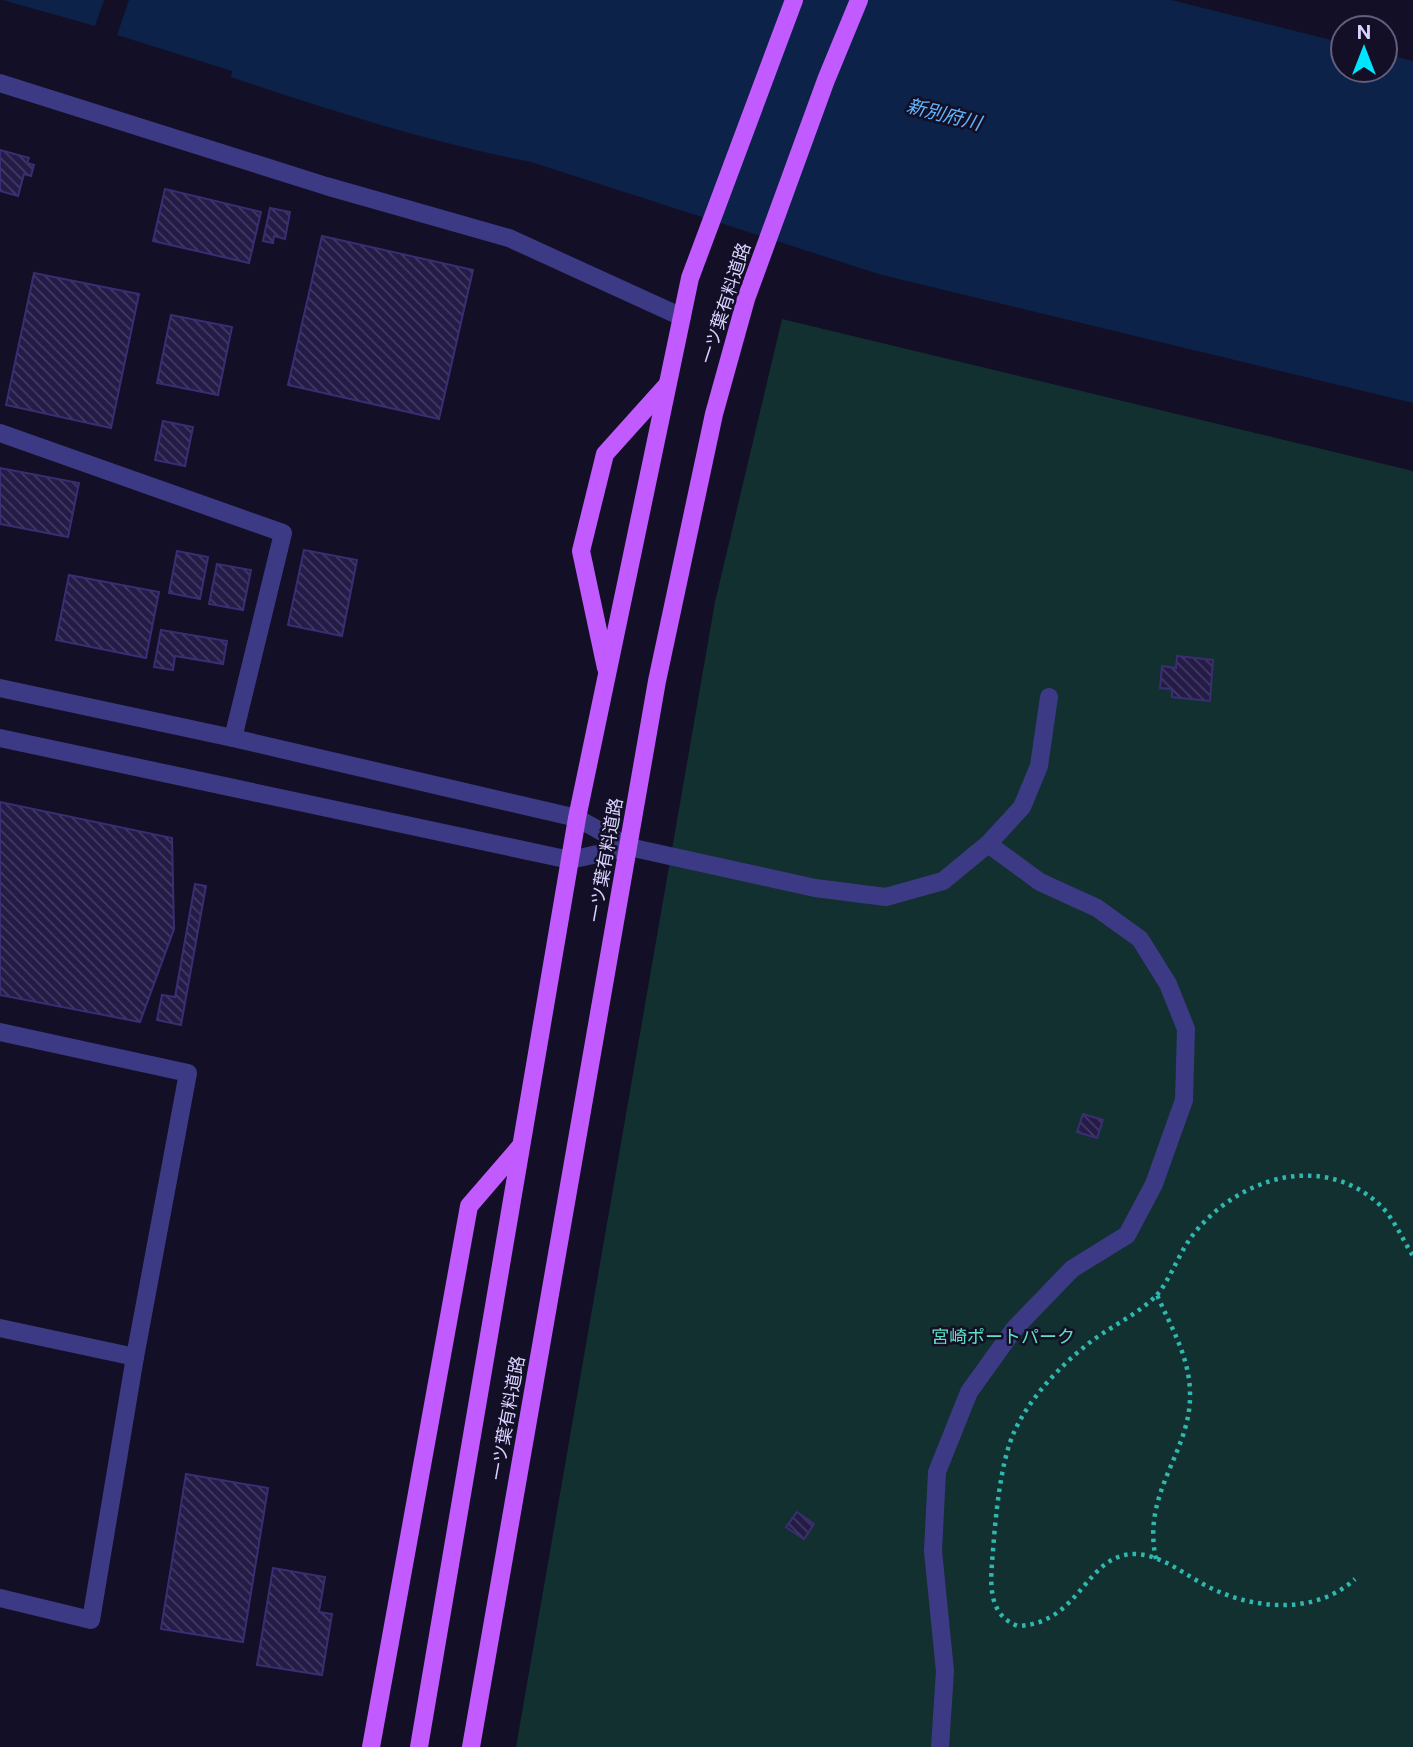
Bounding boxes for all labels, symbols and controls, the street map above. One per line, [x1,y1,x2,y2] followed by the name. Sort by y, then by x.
[1329,14,1399,84] north arrow
[1357,21,1371,43] text: N
[904,94,985,134] water label: 新別府川
[696,240,754,366] street label: 一ツ葉有料道路
[584,796,626,924] street label: 一ツ葉有料道路
[931,1326,1075,1347] park label: 宮崎ポートパーク
[486,1354,528,1482] street label: 一ツ葉有料道路

